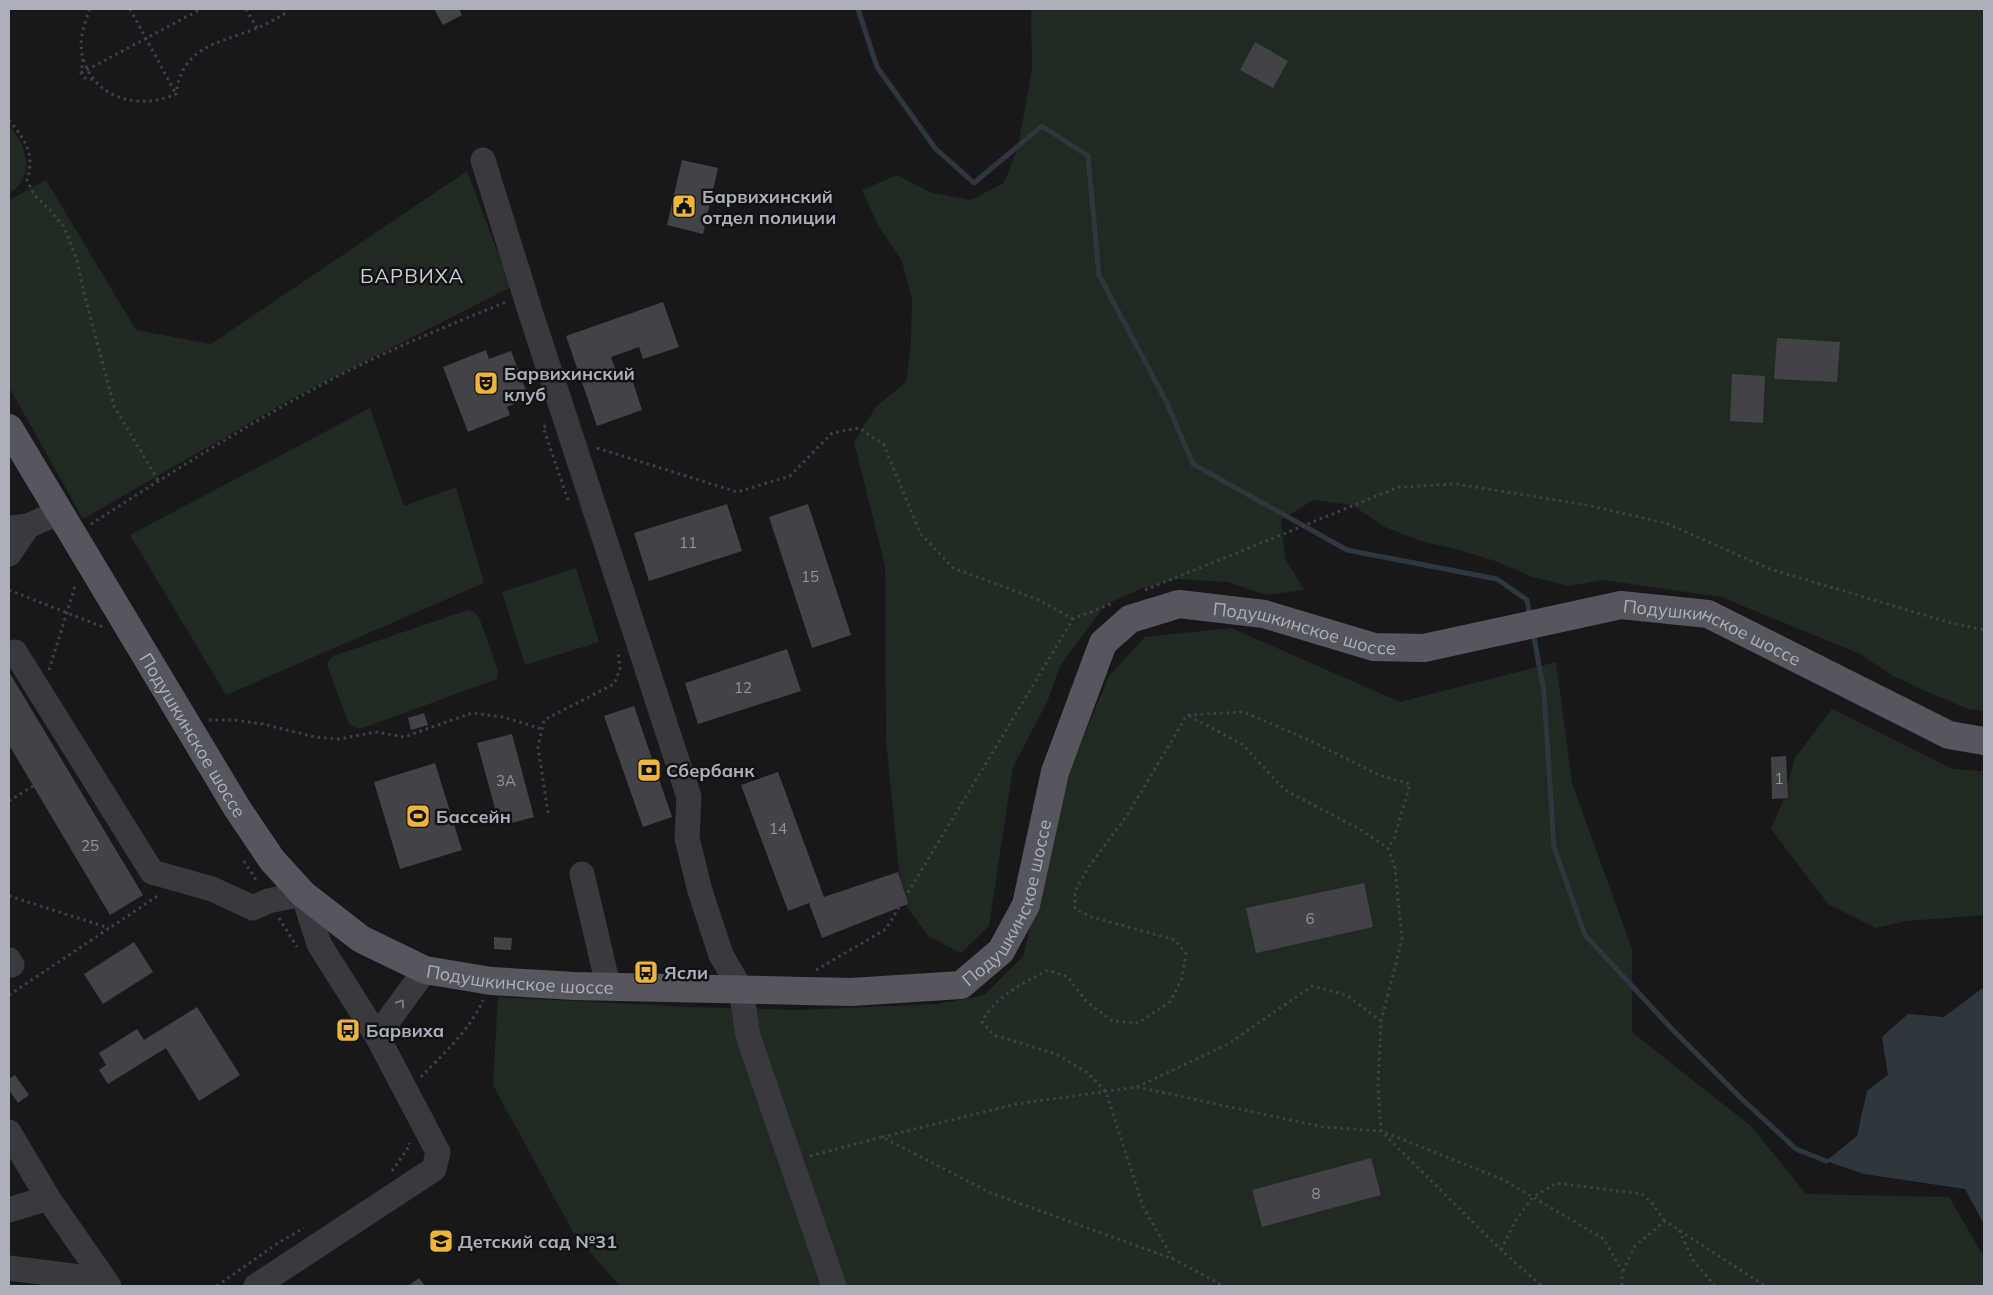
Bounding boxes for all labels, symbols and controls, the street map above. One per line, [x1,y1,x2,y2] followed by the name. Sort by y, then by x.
[702,185,836,229] place label: Барвихинский отдел полиции
[671,193,697,219] public building icon: Барвихинский отдел полиции
[360,263,464,288] district label: БАРВИХА
[504,362,635,406] place label: Барвихинский клуб
[473,370,499,396] theatre icon: Барвихинский клуб
[679,533,697,552] house number: 11
[801,567,819,586] house number: 15
[1622,594,1805,670] street label: Подушкинское шоссе
[1212,597,1396,659] street label: Подушкинское шоссе
[135,648,252,822] street label: Подушкинское шоссе
[734,678,752,697] house number: 12
[636,757,662,783] bank icon: Сбербанк
[666,759,755,782] place label: Сбербанк
[1774,769,1784,788] house number: 1
[496,771,516,790] house number: 3А
[405,803,431,829] sports icon: Бассейн
[436,805,511,828] place label: Бассейн
[957,817,1056,991] street label: Подушкинское шоссе
[769,819,787,838] house number: 14
[81,836,99,855] house number: 25
[1305,909,1315,928] house number: 6
[425,959,614,998] street label: Подушкинское шоссе
[633,959,659,985] bus stop icon: Ясли
[664,961,708,984] place label: Ясли
[395,999,404,1009] one-way arrow
[335,1017,361,1043] bus stop icon: Барвиха
[366,1019,444,1042] place label: Барвиха
[1311,1184,1321,1203] house number: 8
[428,1228,454,1254] school or university icon: Детский сад №31
[458,1230,617,1253] place label: Детский сад №31

